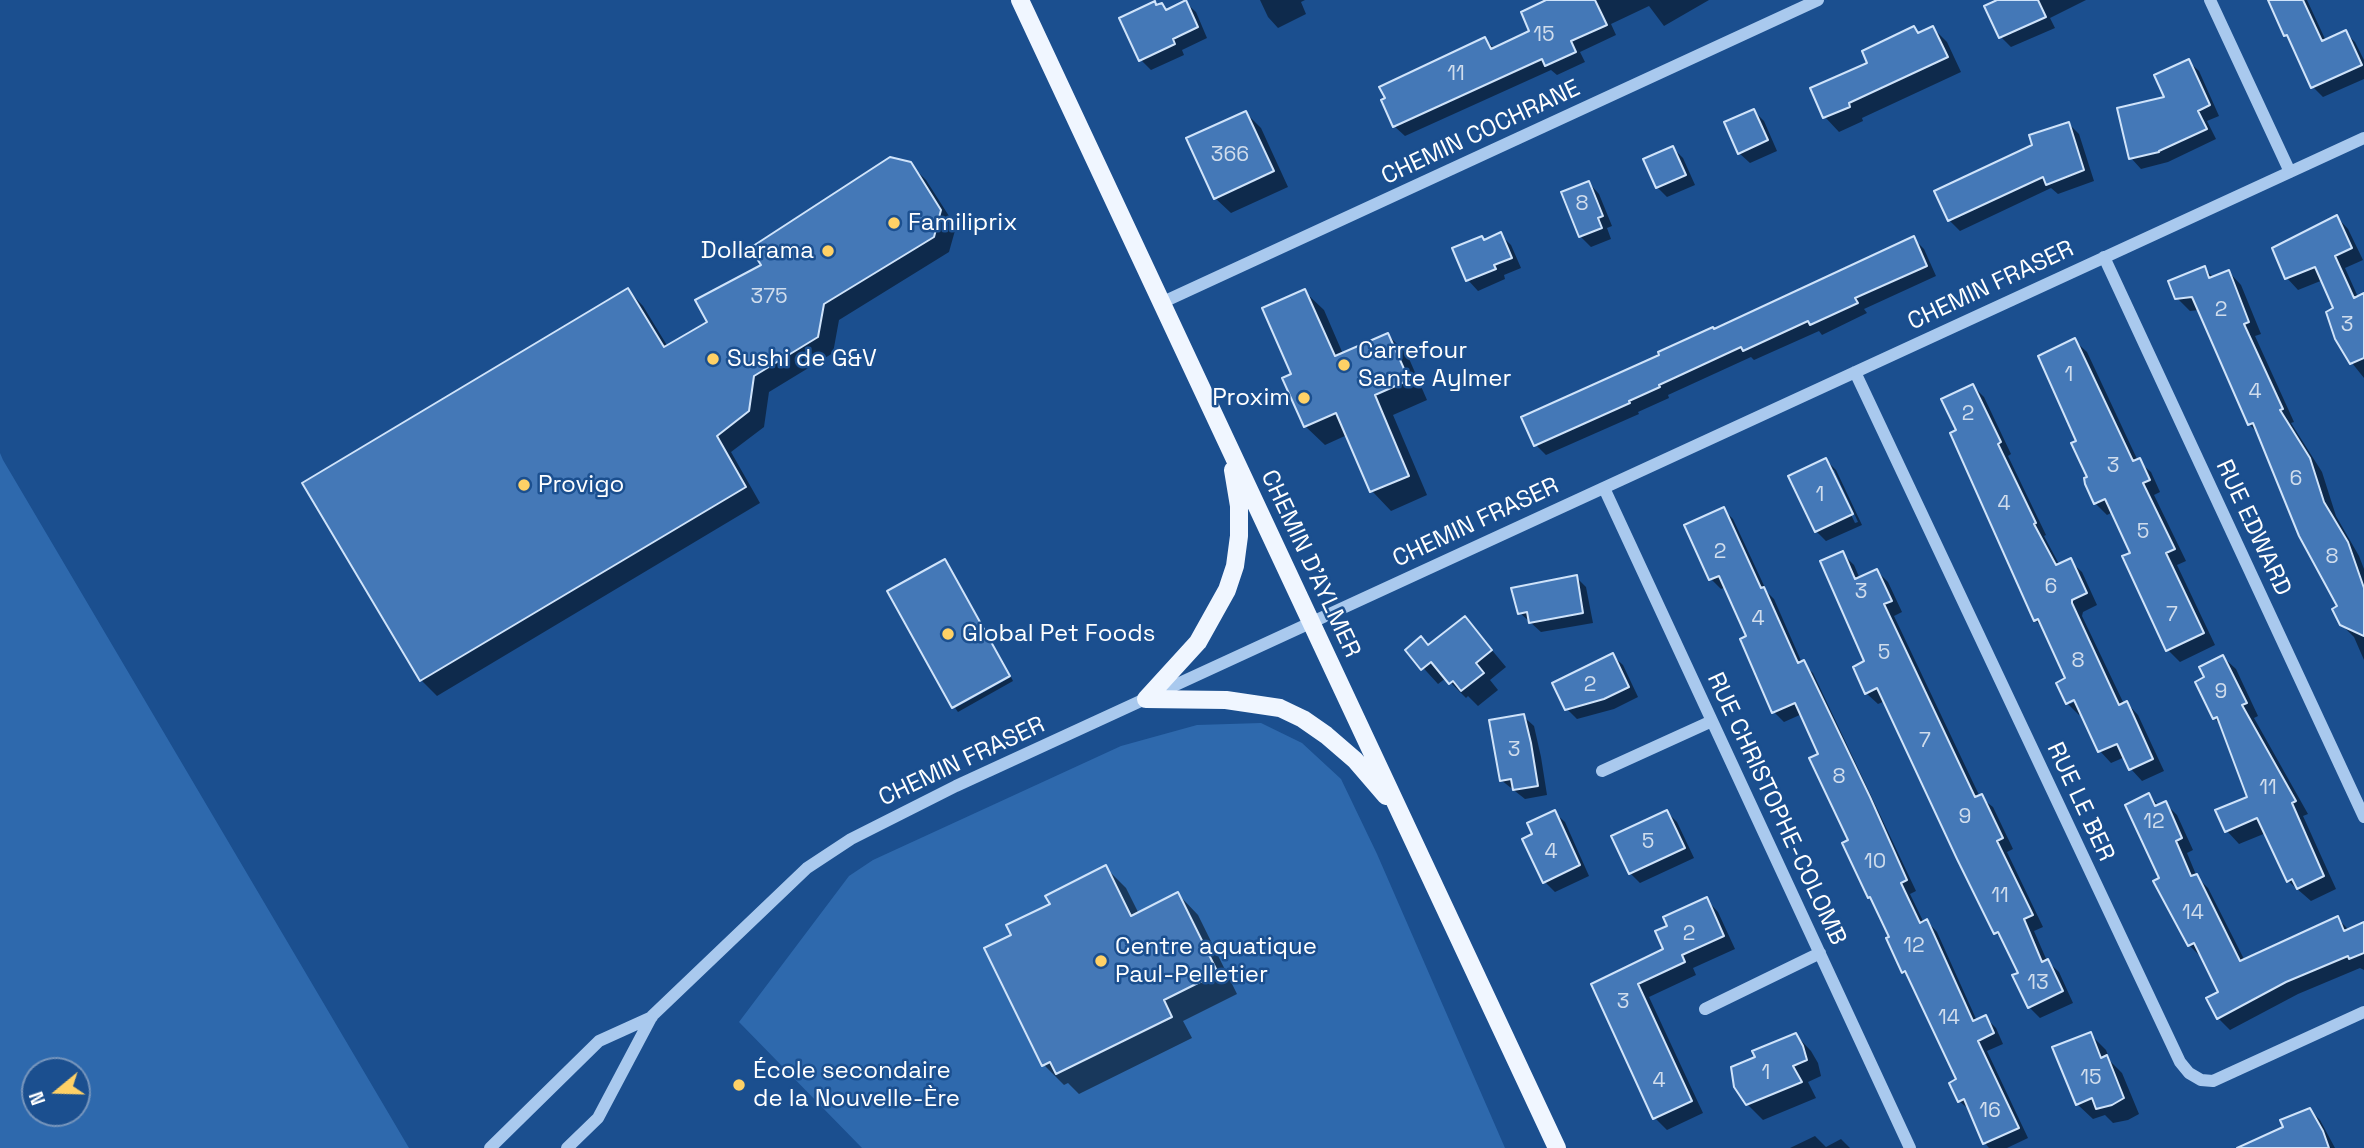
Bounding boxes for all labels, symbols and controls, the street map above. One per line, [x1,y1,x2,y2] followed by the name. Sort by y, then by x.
[1533,22,1555,48] house number: 15
[1447,61,1465,87] house number: 11
[1377,74,1585,192] street label: CHEMIN COCHRANE
[1211,142,1249,168] house number: 366
[1575,191,1589,217] house number: 8
[908,209,1017,237] place label: Familiprix
[886,215,902,231] marker: Familiprix
[1903,235,2079,337] street label: CHEMIN FRASER
[701,237,814,265] place label: Dollarama
[820,243,836,259] marker: Dollarama
[750,284,788,310] house number: 375
[2215,297,2227,323] house number: 2
[2341,312,2353,338] house number: 3
[1358,337,1511,393] place label: Carrefour Sante Aylmer
[727,345,877,373] place label: Sushi de G&V
[705,351,721,367] marker: Sushi de G&V
[1336,357,1352,373] marker: Carrefour Sante Aylmer
[2065,362,2073,388] house number: 1
[2248,379,2262,405] house number: 4
[1212,384,1290,412] place label: Proxim
[1296,390,1312,406] marker: Proxim
[1962,401,1974,427] house number: 2
[2107,453,2119,479] house number: 3
[2209,455,2297,601] street label: RUE EDWARD
[1254,466,1366,662] street label: CHEMIN D'AYLMER
[2290,466,2302,492] house number: 6
[538,471,624,499] place label: Provigo
[1388,472,1564,574] street label: CHEMIN FRASER
[516,477,532,493] marker: Provigo
[1816,482,1824,508] house number: 1
[1997,491,2011,517] house number: 4
[2137,519,2149,545] house number: 5
[1714,539,1726,565] house number: 2
[2325,544,2339,570] house number: 8
[2045,574,2057,600] house number: 6
[1855,579,1867,605] house number: 3
[2166,602,2178,628] house number: 7
[1751,606,1765,632] house number: 4
[962,620,1155,648] place label: Global Pet Foods
[940,626,956,642] marker: Global Pet Foods
[1878,640,1890,666] house number: 5
[2071,648,2085,674] house number: 8
[1700,668,1852,950] street label: RUE CHRISTOPHE-COLOMB
[1584,672,1596,698] house number: 2
[2215,679,2227,705] house number: 9
[874,711,1050,813] street label: CHEMIN FRASER
[1919,728,1931,754] house number: 7
[1508,737,1520,763] house number: 3
[2040,738,2120,866] street label: RUE LE BER
[1832,764,1846,790] house number: 8
[2259,775,2277,801] house number: 11
[1959,804,1971,830] house number: 9
[2143,809,2165,835] house number: 12
[1642,829,1654,855] house number: 5
[1544,839,1558,865] house number: 4
[1864,849,1886,875] house number: 10
[1991,883,2009,909] house number: 11
[2182,900,2204,926] house number: 14
[1683,921,1695,947] house number: 2
[1115,933,1317,989] place label: Centre aquatique Paul-Pelletier
[1903,933,1925,959] house number: 12
[1093,953,1109,969] marker: Centre aquatique Paul-Pelletier
[2027,970,2049,996] house number: 13
[1617,989,1629,1015] house number: 3
[1938,1005,1960,1031] house number: 14
[21,1057,91,1127] north arrow
[753,1057,960,1113] place label: École secondaire de la Nouvelle-Ère
[1762,1060,1770,1086] house number: 1
[2080,1065,2102,1091] house number: 15
[1652,1068,1666,1094] house number: 4
[731,1077,747,1093] marker: École secondaire de la Nouvelle-Ère
[24,1088,51,1108] text: N
[1979,1098,2001,1124] house number: 16

